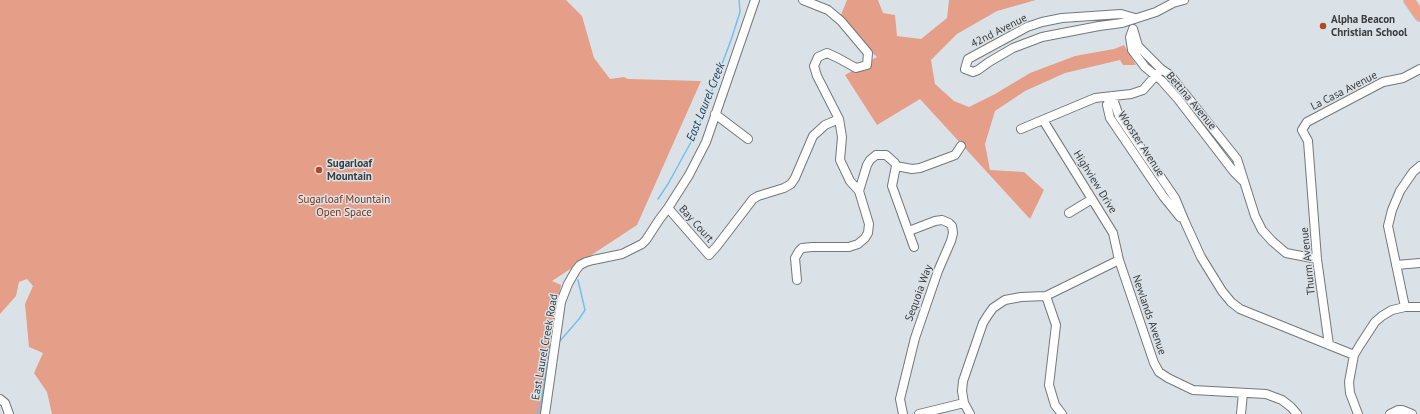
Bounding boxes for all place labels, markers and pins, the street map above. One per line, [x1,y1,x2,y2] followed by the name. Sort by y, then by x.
[1331,13,1407,39] place label: Alpha Beacon Christian School
[1318,21,1328,31] marker: Alpha Beacon Christian School
[327,157,372,183] place label: Sugarloaf Mountain
[314,165,324,175] marker: Sugarloaf Mountain

